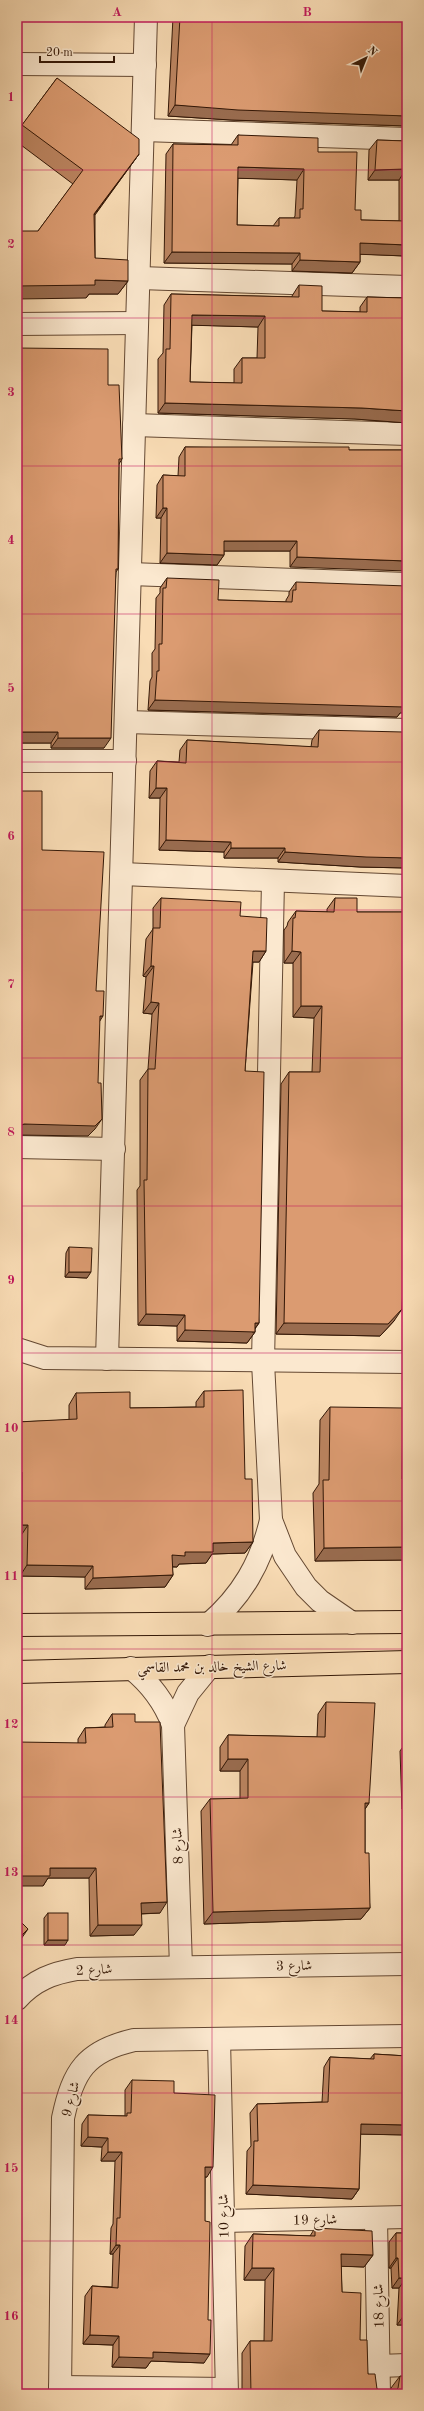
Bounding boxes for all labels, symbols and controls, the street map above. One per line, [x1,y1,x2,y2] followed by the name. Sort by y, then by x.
[112,6,122,19] text: A
[302,6,312,19] text: B
[40,38,114,64] scale bar
[346,38,386,78] north arrow
[365,45,379,59] text: N
[46,47,73,59] text: 20 m
[7,91,15,104] text: 1
[7,238,15,251] text: 2
[7,386,15,399] text: 3
[7,534,15,547] text: 4
[7,682,15,695] text: 5
[7,830,15,843] text: 6
[7,978,15,991] text: 7
[7,1126,15,1139] text: 8
[7,1274,15,1287] text: 9
[3,1422,19,1435] text: 10
[3,1570,19,1583] text: 11
[137,1659,287,1680] street label: شارع الشيخ خالد بن محمد القاسمي
[3,1718,19,1731] text: 12
[170,1827,190,1864] street label: شارع 8
[3,1866,19,1879] text: 13
[276,1959,312,1977] street label: شارع 3
[76,1962,113,1982] street label: شارع 2
[3,2014,19,2027] text: 14
[59,2080,86,2120] street label: شارع 9
[3,2162,19,2175] text: 15
[217,2194,235,2238] street label: شارع 10
[293,2213,337,2231] street label: شارع 19
[372,2284,390,2328] street label: شارع 18
[3,2310,19,2323] text: 16

